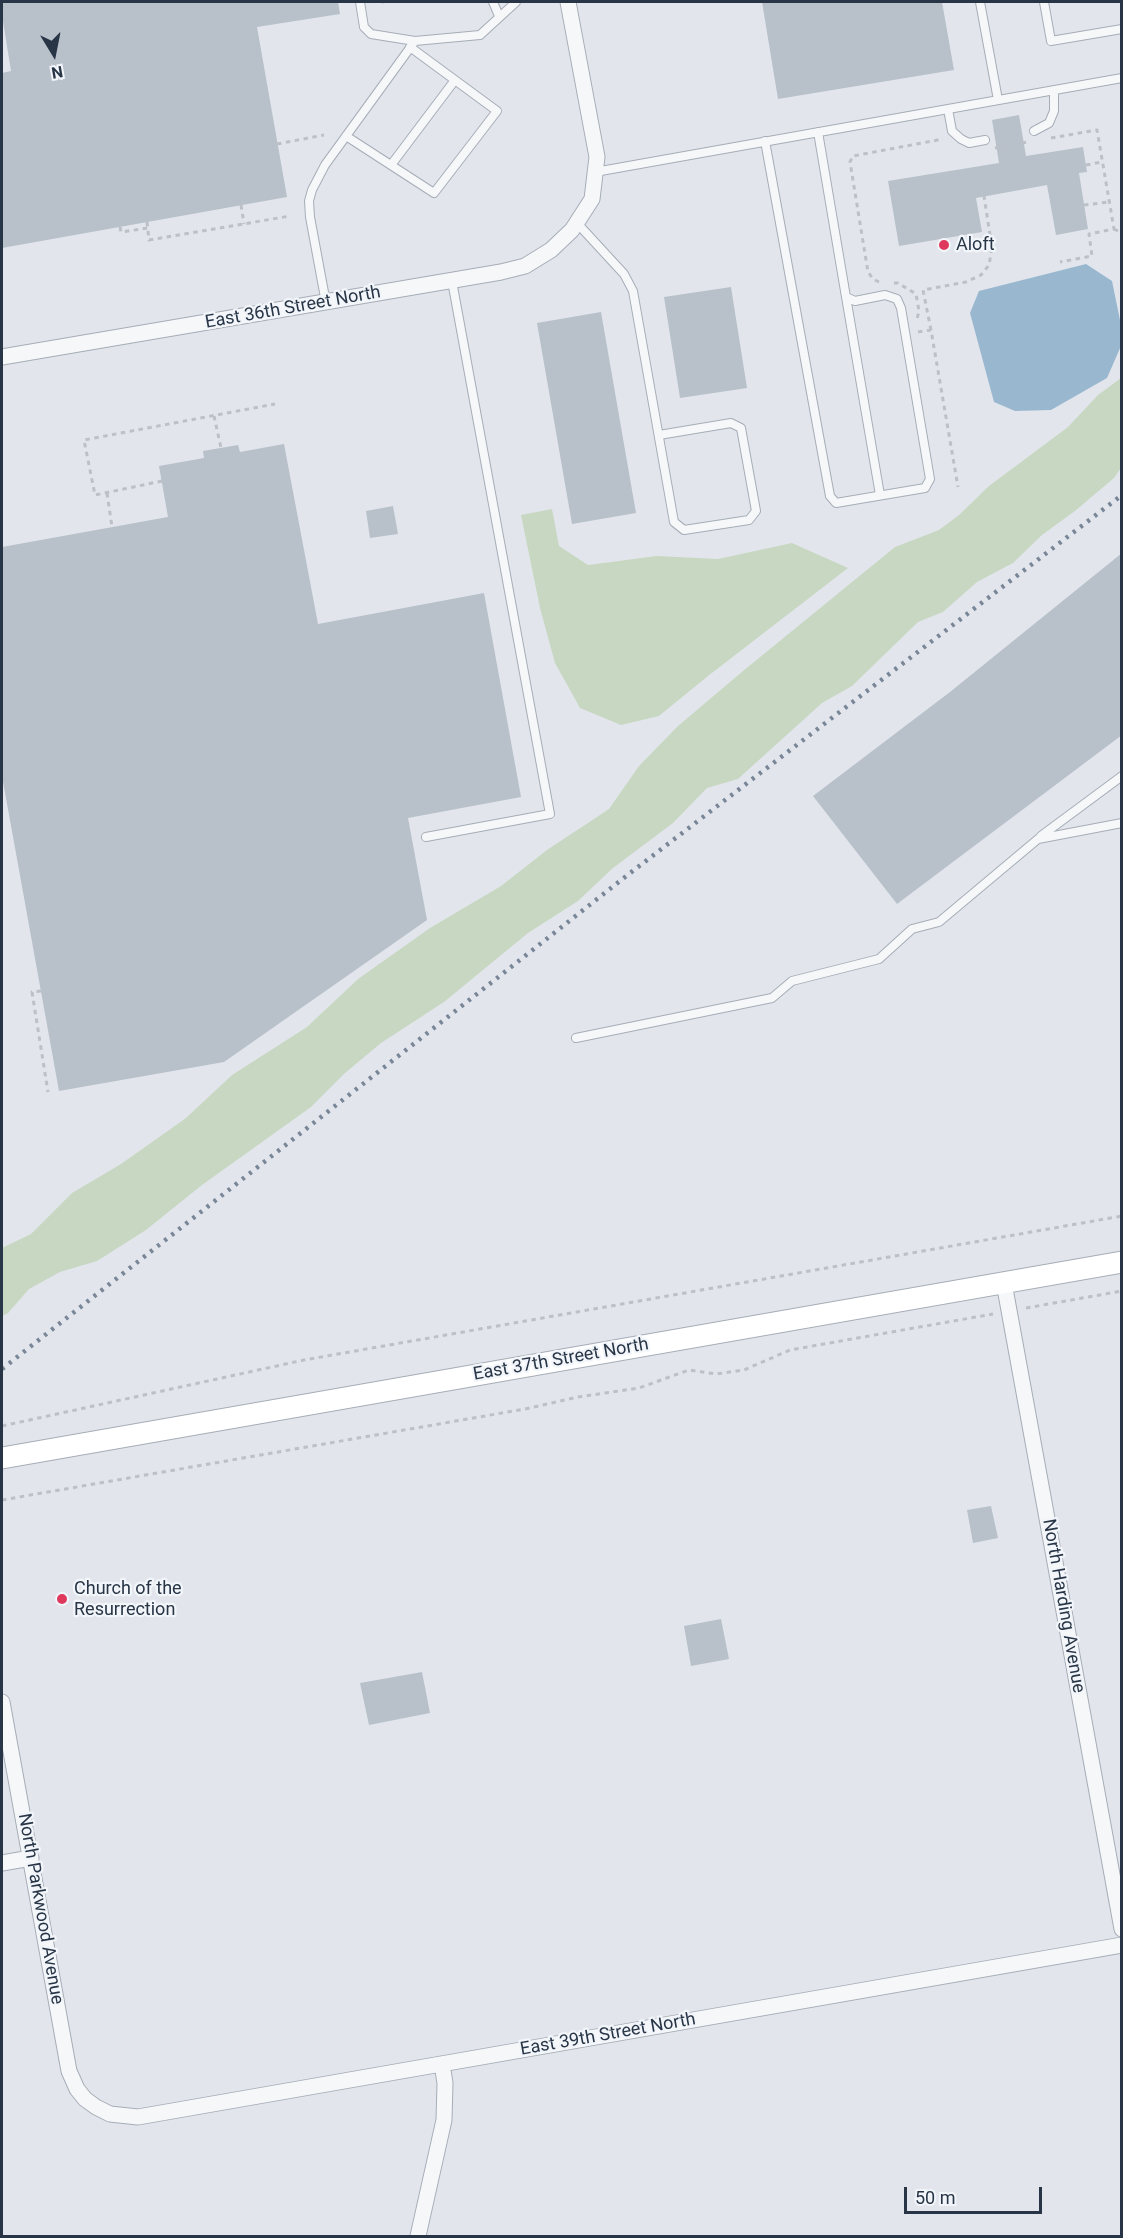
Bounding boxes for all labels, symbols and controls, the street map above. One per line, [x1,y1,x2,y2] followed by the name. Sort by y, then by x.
[24,24,84,84] north arrow
[50,62,64,83] text: N
[956,234,995,256] place label: Aloft
[937,238,951,252] marker: Aloft
[204,282,382,334] street label: East 36th Street North
[472,1334,650,1386] street label: East 37th Street North
[1037,1517,1089,1695] street label: North Harding Avenue
[74,1578,182,1620] place label: Church of the Resurrection
[55,1592,69,1606] marker: Church of the Resurrection
[13,1812,67,2006] street label: North Parkwood Avenue
[519,2009,697,2061] street label: East 39th Street North
[907,2175,1045,2213] scale bar
[915,2187,955,2208] text: 50 m

